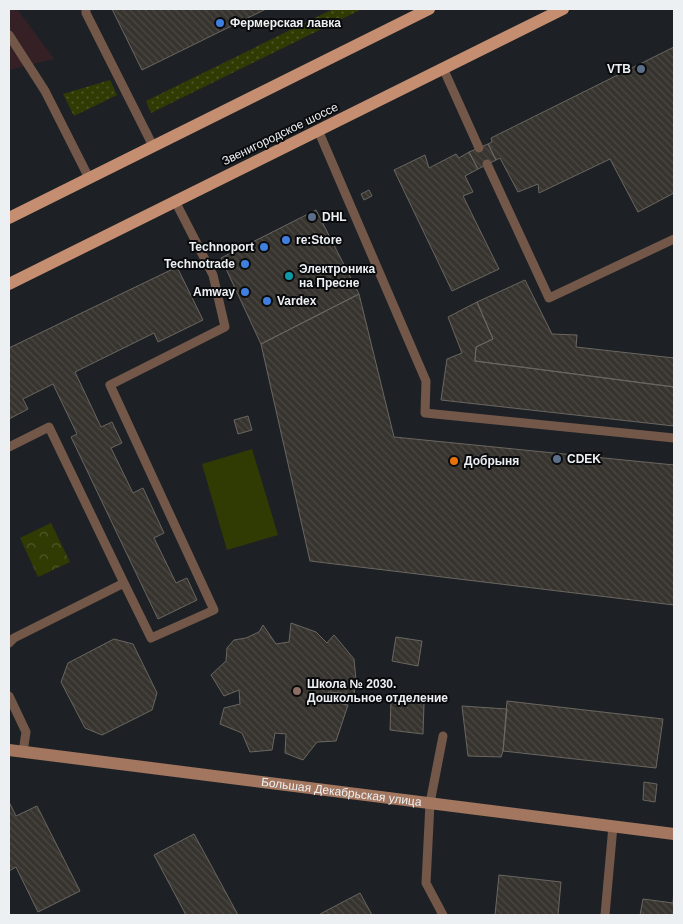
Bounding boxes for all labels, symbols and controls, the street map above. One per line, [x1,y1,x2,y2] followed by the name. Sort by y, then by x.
[230,16,341,30] place label: Фермерская лавка
[214,17,226,29] marker: Фермерская лавка
[607,62,631,76] place label: VTB
[635,63,647,75] marker: VTB
[220,100,341,168] street label: Звенигородское шоссе
[322,210,347,224] place label: DHL
[306,211,318,223] marker: DHL
[296,233,342,247] place label: re:Store
[280,234,292,246] marker: re:Store
[189,240,254,254] place label: Technoport
[258,241,270,253] marker: Technoport
[164,257,235,271] place label: Technotrade
[239,258,251,270] marker: Technotrade
[299,262,376,290] place label: Электроника на Пресне
[283,270,295,282] marker: Электроника на Пресне
[193,285,235,299] place label: Amway
[239,286,251,298] marker: Amway
[277,294,317,308] place label: Vardex
[261,295,273,307] marker: Vardex
[567,452,601,466] place label: CDEK
[551,453,563,465] marker: CDEK
[464,454,519,468] place label: Добрыня
[448,455,460,467] marker: Добрыня
[307,677,448,705] place label: Школа № 2030. Дошкольное отделение
[291,685,303,697] marker: Школа № 2030. Дошкольное отделение
[260,775,423,809] street label: Большая Декабрьская улица

